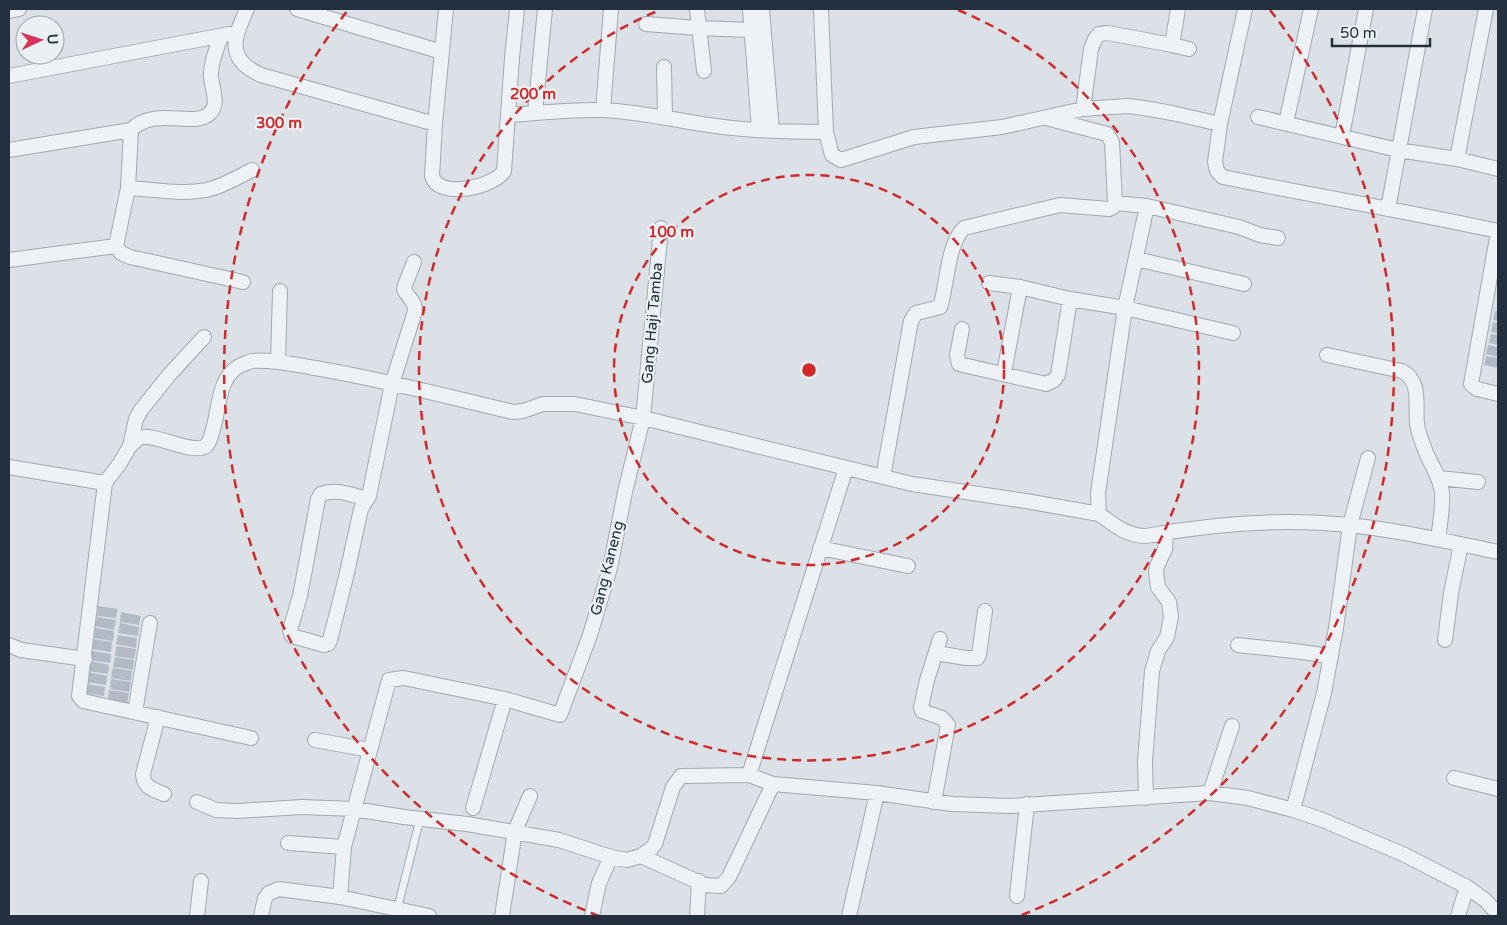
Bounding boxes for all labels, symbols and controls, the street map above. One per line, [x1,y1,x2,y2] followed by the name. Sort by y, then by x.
[15,15,65,65] north arrow
[1332,15,1430,47] scale bar
[1340,24,1377,42] text: 50 m
[44,33,61,45] text: U
[510,85,556,103] text: 200 m
[256,114,302,132] text: 300 m
[648,223,694,241] text: 100 m
[638,262,666,384] street label: Gang Haji Tamba
[800,361,818,379] centre of rings
[587,519,627,617] street label: Gang Kaneng

